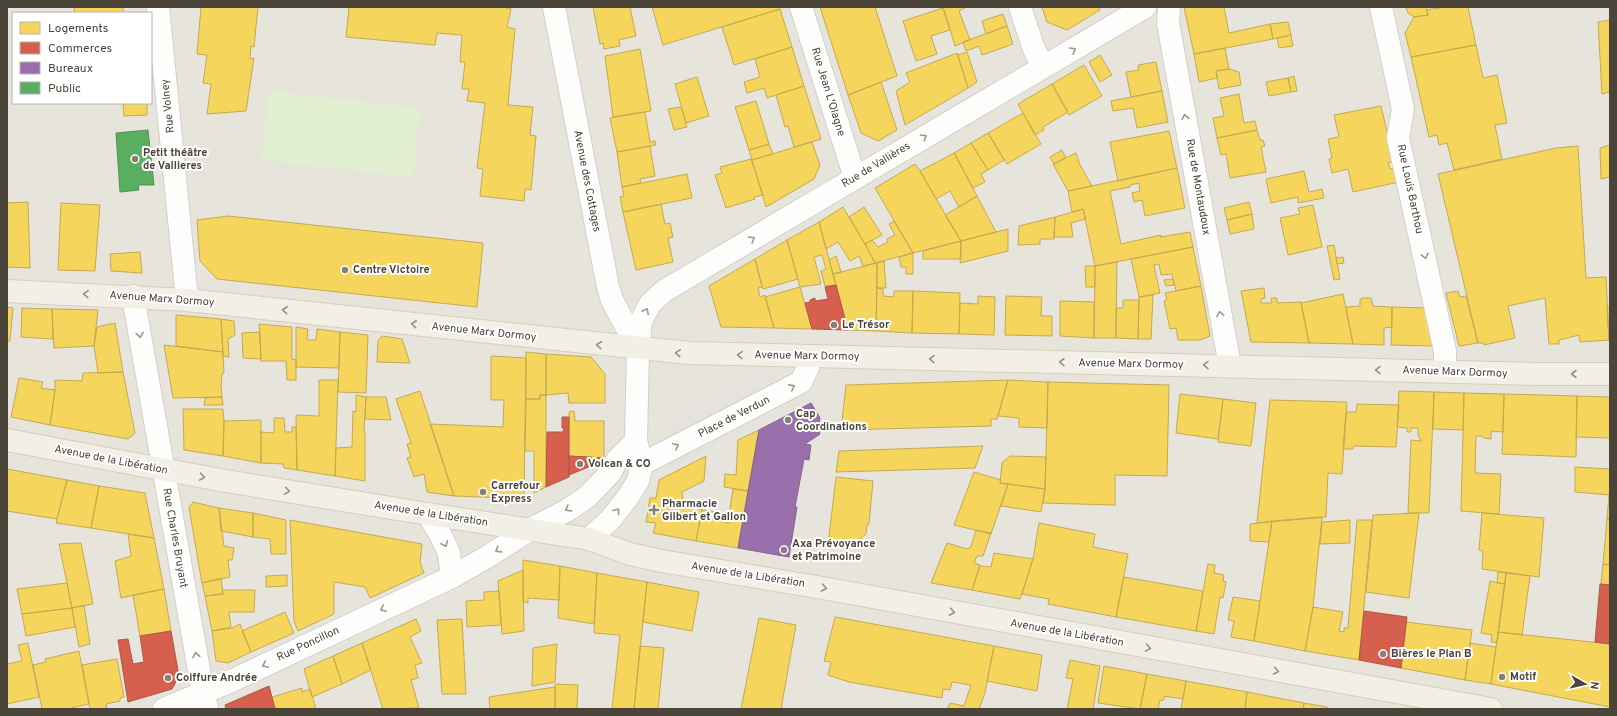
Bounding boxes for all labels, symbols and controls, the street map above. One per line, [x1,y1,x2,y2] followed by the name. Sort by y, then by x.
[12,12,152,104] legend
[48,21,108,37] text: Logements
[48,41,112,57] text: Commerces
[808,46,848,138] street label: Rue Jean L'Olagne
[1069,47,1076,55] one-way arrow
[48,61,93,77] text: Bureaux
[158,78,178,134] street label: Rue Volney
[48,81,81,97] text: Public
[1181,114,1190,120] one-way arrow
[570,129,604,233] street label: Avenue des Cottages
[920,134,927,141] one-way arrow
[1183,138,1213,237] street label: Rue de Montaudoux
[839,139,913,191] street label: Rue de Vallières
[1394,143,1426,235] street label: Rue Louis Barthou
[143,146,207,173] place label: Petit théâtre de Vallieres
[130,154,140,164] marker: Petit théâtre de Vallieres
[748,236,755,244] one-way arrow
[1420,253,1428,260] one-way arrow
[353,263,430,277] place label: Centre Victoire
[340,265,350,275] marker: Centre Victoire
[109,288,215,310] street label: Avenue Marx Dormoy
[83,290,89,298] one-way arrow
[282,306,288,315] one-way arrow
[641,308,649,316] one-way arrow
[1217,311,1225,317] one-way arrow
[842,318,890,332] place label: Le Trésor
[411,320,417,329] one-way arrow
[431,320,537,344] street label: Avenue Marx Dormoy
[829,320,839,330] marker: Le Trésor
[135,332,144,338] one-way arrow
[596,341,602,350] one-way arrow
[675,348,681,357] one-way arrow
[754,348,860,364] street label: Avenue Marx Dormoy
[737,351,743,359] one-way arrow
[929,355,935,363] one-way arrow
[1078,356,1184,372] street label: Avenue Marx Dormoy
[1059,358,1065,366] one-way arrow
[1203,361,1209,370] one-way arrow
[1402,363,1508,381] street label: Avenue Marx Dormoy
[1375,365,1381,374] one-way arrow
[1571,370,1577,378] one-way arrow
[788,384,795,391] one-way arrow
[696,393,772,441] street label: Place de Verdun
[796,407,867,434] place label: Cap Coordinations
[783,415,793,425] marker: Cap Coordinations
[53,442,169,478] street label: Avenue de la Libération
[672,444,680,451] one-way arrow
[588,457,651,471] place label: Volcan & CO
[575,459,585,469] marker: Volcan & CO
[198,472,205,481] one-way arrow
[491,479,540,506] place label: Carrefour Express
[284,486,290,495] one-way arrow
[159,487,191,589] street label: Rue Charles Bruyant
[478,487,488,497] marker: Carrefour Express
[662,497,746,524] place label: Pharmacie Gilbert et Gallon
[373,498,489,530] street label: Avenue de la Libération
[566,505,573,512] one-way arrow
[649,505,659,515] marker: Pharmacie Gilbert et Gallon
[612,509,619,516] one-way arrow
[792,537,875,564] place label: Axa Prévoyance et Patrimoine
[440,540,448,547] one-way arrow
[495,545,502,553] one-way arrow
[779,545,789,555] marker: Axa Prévoyance et Patrimoine
[690,559,806,591] street label: Avenue de la Libération
[821,583,827,592] one-way arrow
[379,604,387,612] one-way arrow
[948,607,955,616] one-way arrow
[1009,616,1125,650] street label: Avenue de la Libération
[274,623,342,665] street label: Rue Poncillon
[1145,643,1151,652] one-way arrow
[1391,647,1472,661] place label: Bières le Plan B
[1378,649,1388,659] marker: Bières le Plan B
[192,652,201,658] one-way arrow
[262,660,269,668] one-way arrow
[1565,664,1605,704] north arrow
[1273,666,1279,675] one-way arrow
[1510,670,1536,684] place label: Motif
[176,671,257,685] place label: Coiffure Andrée
[1497,672,1507,682] marker: Motif
[163,673,173,683] marker: Coiffure Andrée
[1586,680,1601,690] text: N

